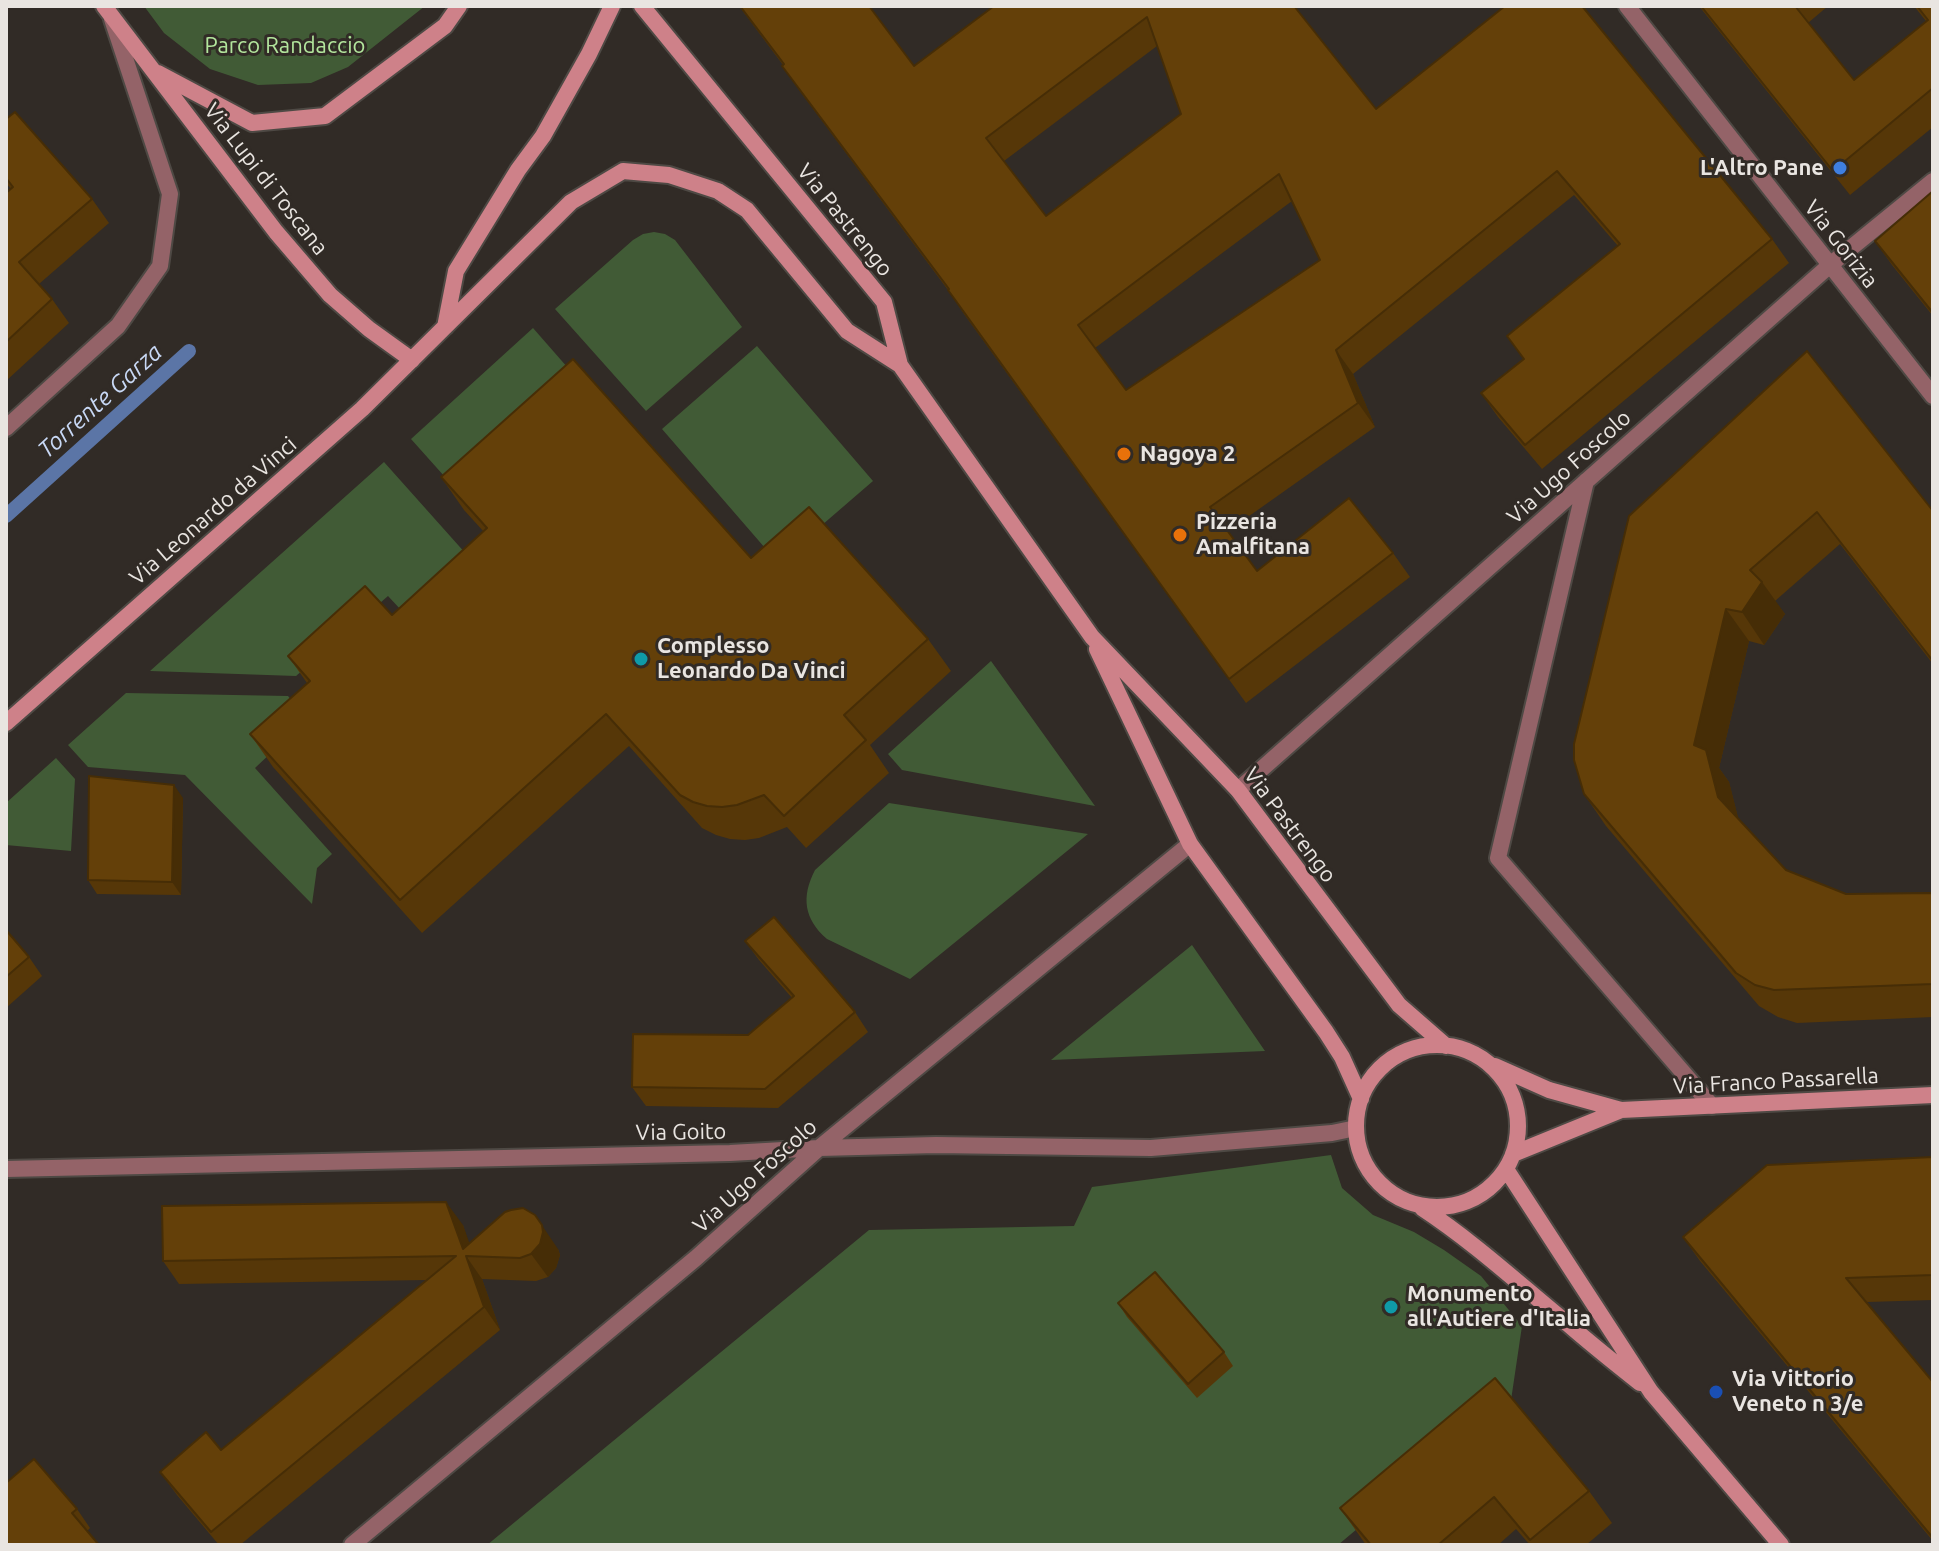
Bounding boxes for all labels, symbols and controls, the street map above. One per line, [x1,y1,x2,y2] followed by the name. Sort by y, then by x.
[205,33,365,59] park label: Parco Randaccio
[198,98,334,260] street label: Via Lupi di Toscana
[1700,155,1824,181] place label: L'Altro Pane
[792,158,898,282] street label: Via Pastrengo
[1831,159,1849,177] marker: L'Altro Pane
[1798,195,1884,293] street label: Via Gorizia
[32,338,168,464] water label: Torrente Garza
[1502,404,1636,530] street label: Via Ugo Foscolo
[124,431,302,591] street label: Via Leonardo da Vinci
[1140,441,1235,467] place label: Nagoya 2
[1115,445,1133,463] marker: Nagoya 2
[1196,509,1310,560] place label: Pizzeria Amalfitana
[1171,526,1189,544] marker: Pizzeria Amalfitana
[657,633,846,684] place label: Complesso Leonardo Da Vinci
[632,650,650,668] marker: Complesso Leonardo Da Vinci
[1238,762,1342,888] street label: Via Pastrengo
[1673,1062,1879,1100] street label: Via Franco Passarella
[688,1113,822,1239] street label: Via Ugo Foscolo
[635,1118,727,1146] street label: Via Goito
[1407,1281,1591,1332] place label: Monumento all'Autiere d'Italia
[1382,1298,1400,1316] marker: Monumento all'Autiere d'Italia
[1732,1366,1864,1418] place label: Via Vittorio Veneto n 3/e
[1707,1383,1725,1401] marker: Via Vittorio Veneto n 3/e

